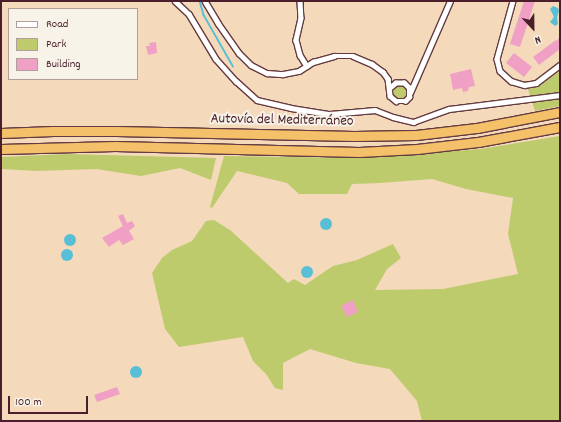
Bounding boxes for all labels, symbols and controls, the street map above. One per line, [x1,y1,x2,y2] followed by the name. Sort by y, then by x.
[8,8,138,80] legend
[513,8,553,48] north arrow
[46,16,68,33] text: Road
[532,31,543,48] text: N
[46,36,66,53] text: Park
[46,56,81,73] text: Building
[210,111,354,131] street label: Autovía del Mediterráneo
[10,388,90,414] scale bar
[15,394,42,411] text: 100 m

